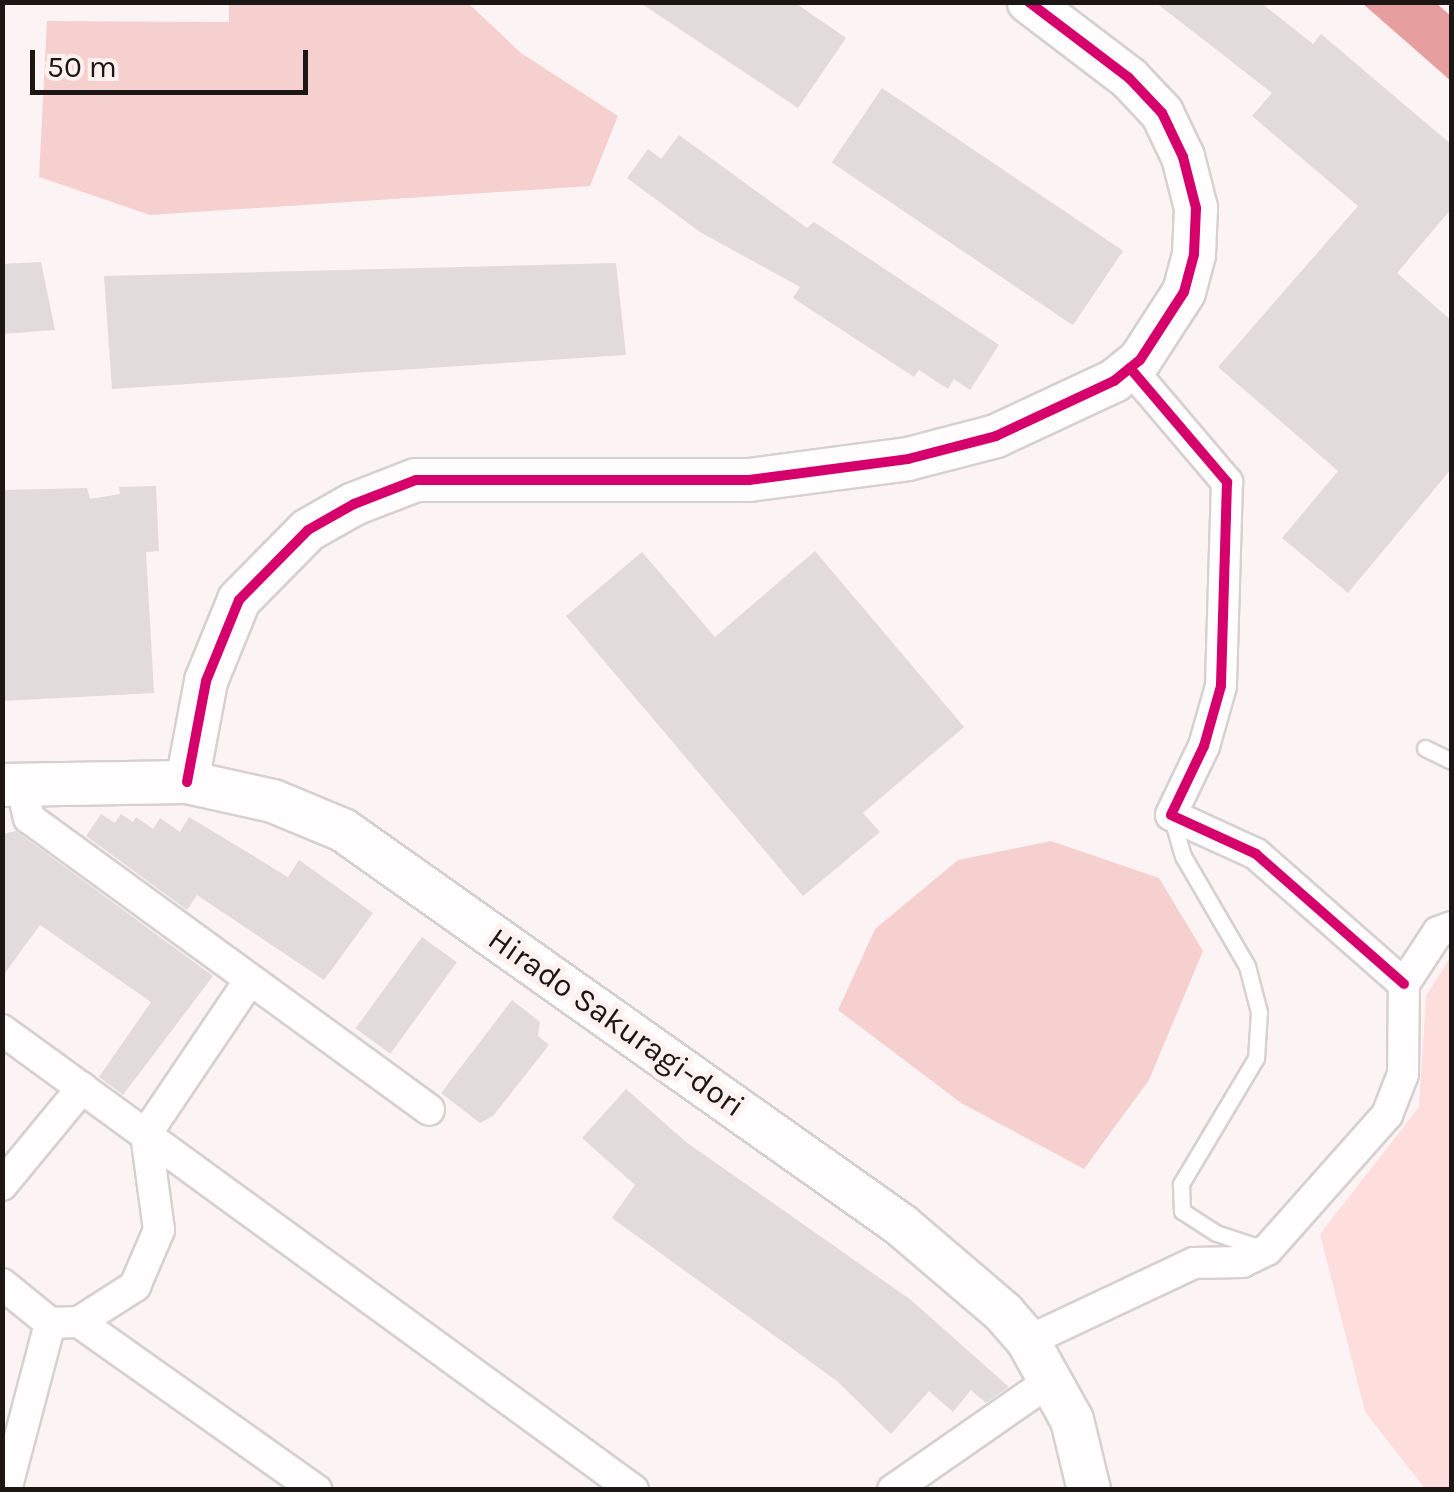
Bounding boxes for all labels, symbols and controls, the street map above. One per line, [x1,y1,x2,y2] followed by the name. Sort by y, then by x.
[35,30,312,92] scale bar
[47,49,117,85] text: 50 m
[480,920,752,1126] street label: Hirado Sakuragi-dori

